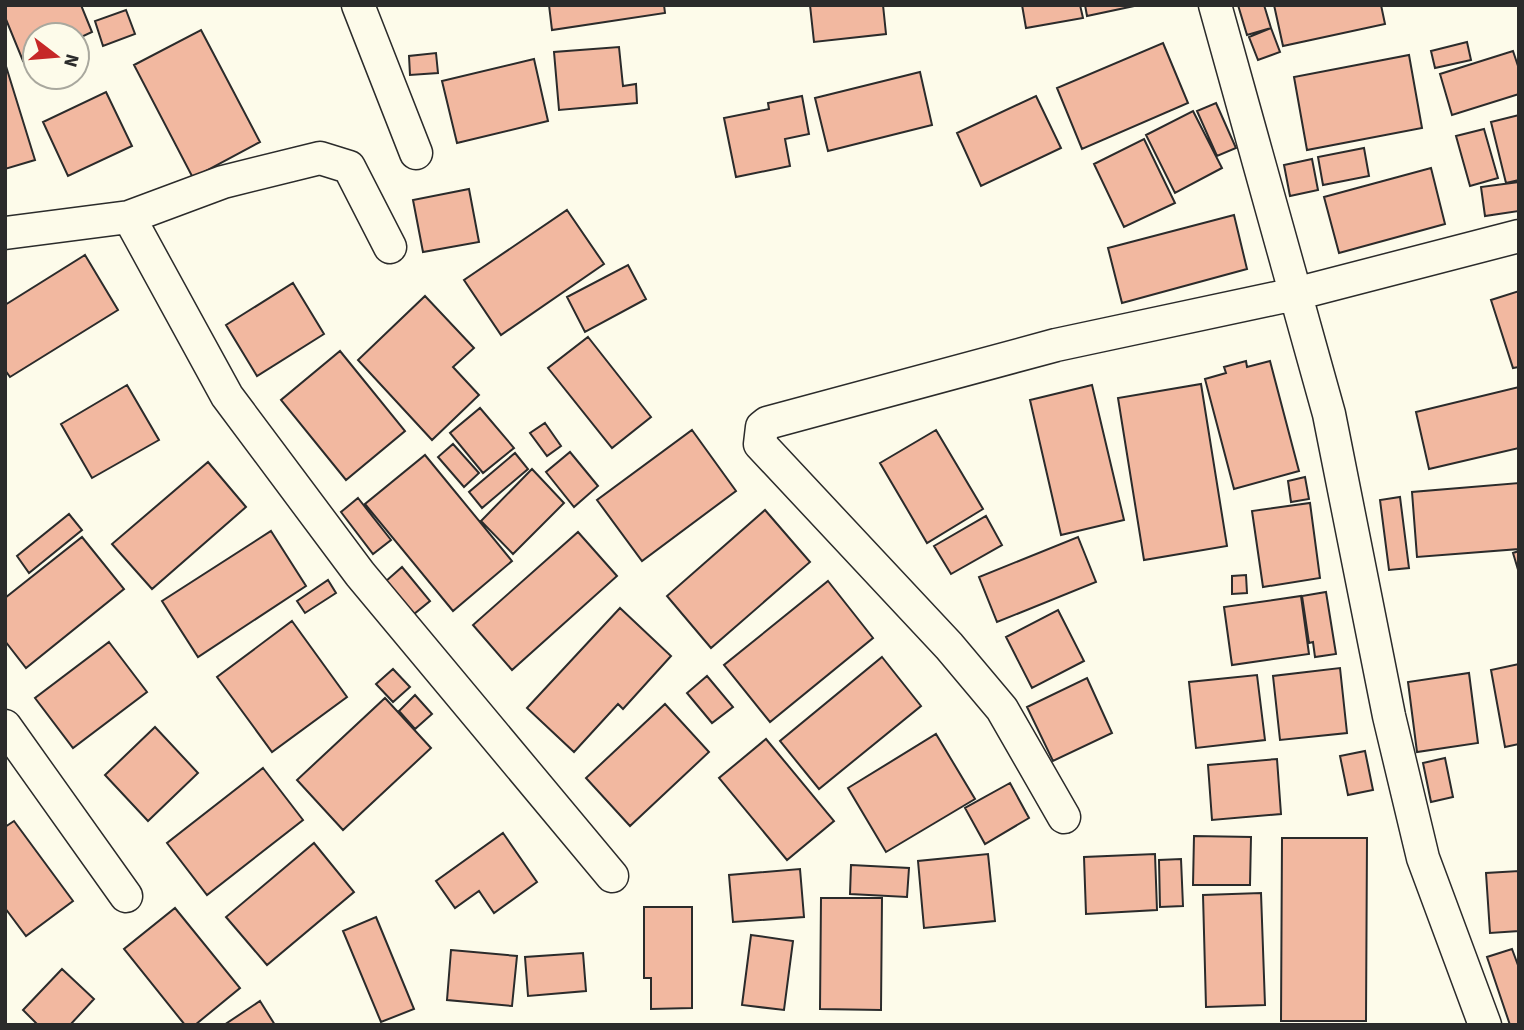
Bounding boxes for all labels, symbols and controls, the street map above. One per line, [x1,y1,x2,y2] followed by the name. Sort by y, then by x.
[21,21,91,91] north arrow
[56,50,86,70] text: N

